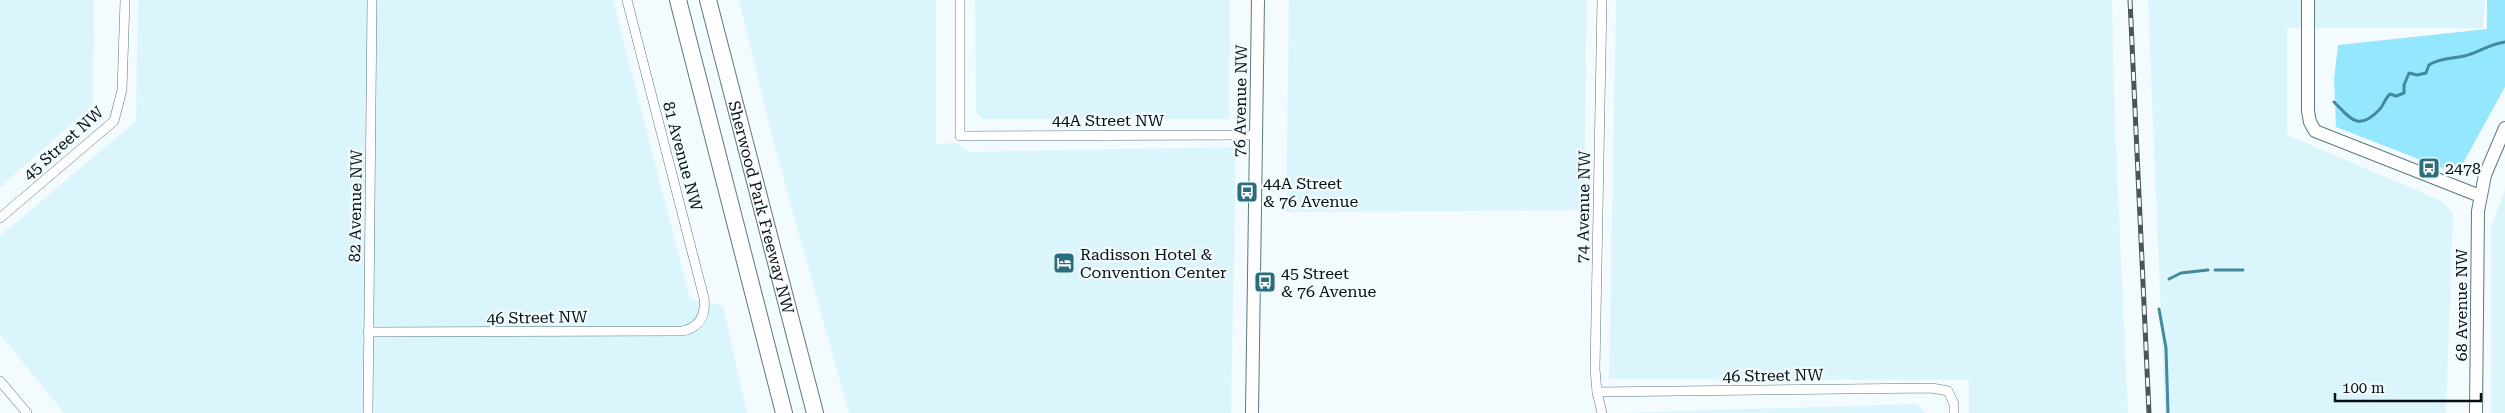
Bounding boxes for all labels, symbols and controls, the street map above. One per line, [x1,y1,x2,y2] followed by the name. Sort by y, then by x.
[1230,44,1251,157] street label: 76 Avenue NW
[659,99,706,214] street label: 81 Avenue NW
[724,99,798,317] street label: Sherwood Park Freeway NW
[19,102,108,184] street label: 45 Street NW
[1052,111,1165,130] street label: 44A Street NW
[345,149,366,262] street label: 82 Avenue NW
[1573,150,1594,263] street label: 74 Avenue NW
[2417,156,2441,180] bus stop icon: 2478
[2445,159,2481,178] place label: 2478
[1263,174,1358,211] place label: 44A Street & 76 Avenue
[1235,180,1259,204] bus stop icon: 44A Street & 76 Avenue
[1080,245,1227,282] place label: Radisson Hotel & Convention Center
[2452,248,2471,361] street label: 68 Avenue NW
[1052,251,1076,275] hotel icon: Radisson Hotel & Convention Center
[1281,264,1376,301] place label: 45 Street & 76 Avenue
[1253,270,1277,294] bus stop icon: 45 Street & 76 Avenue
[486,307,588,328] street label: 46 Street NW
[1722,365,1824,386] street label: 46 Street NW
[2335,370,2481,402] scale bar
[2342,379,2385,397] text: 100 m

